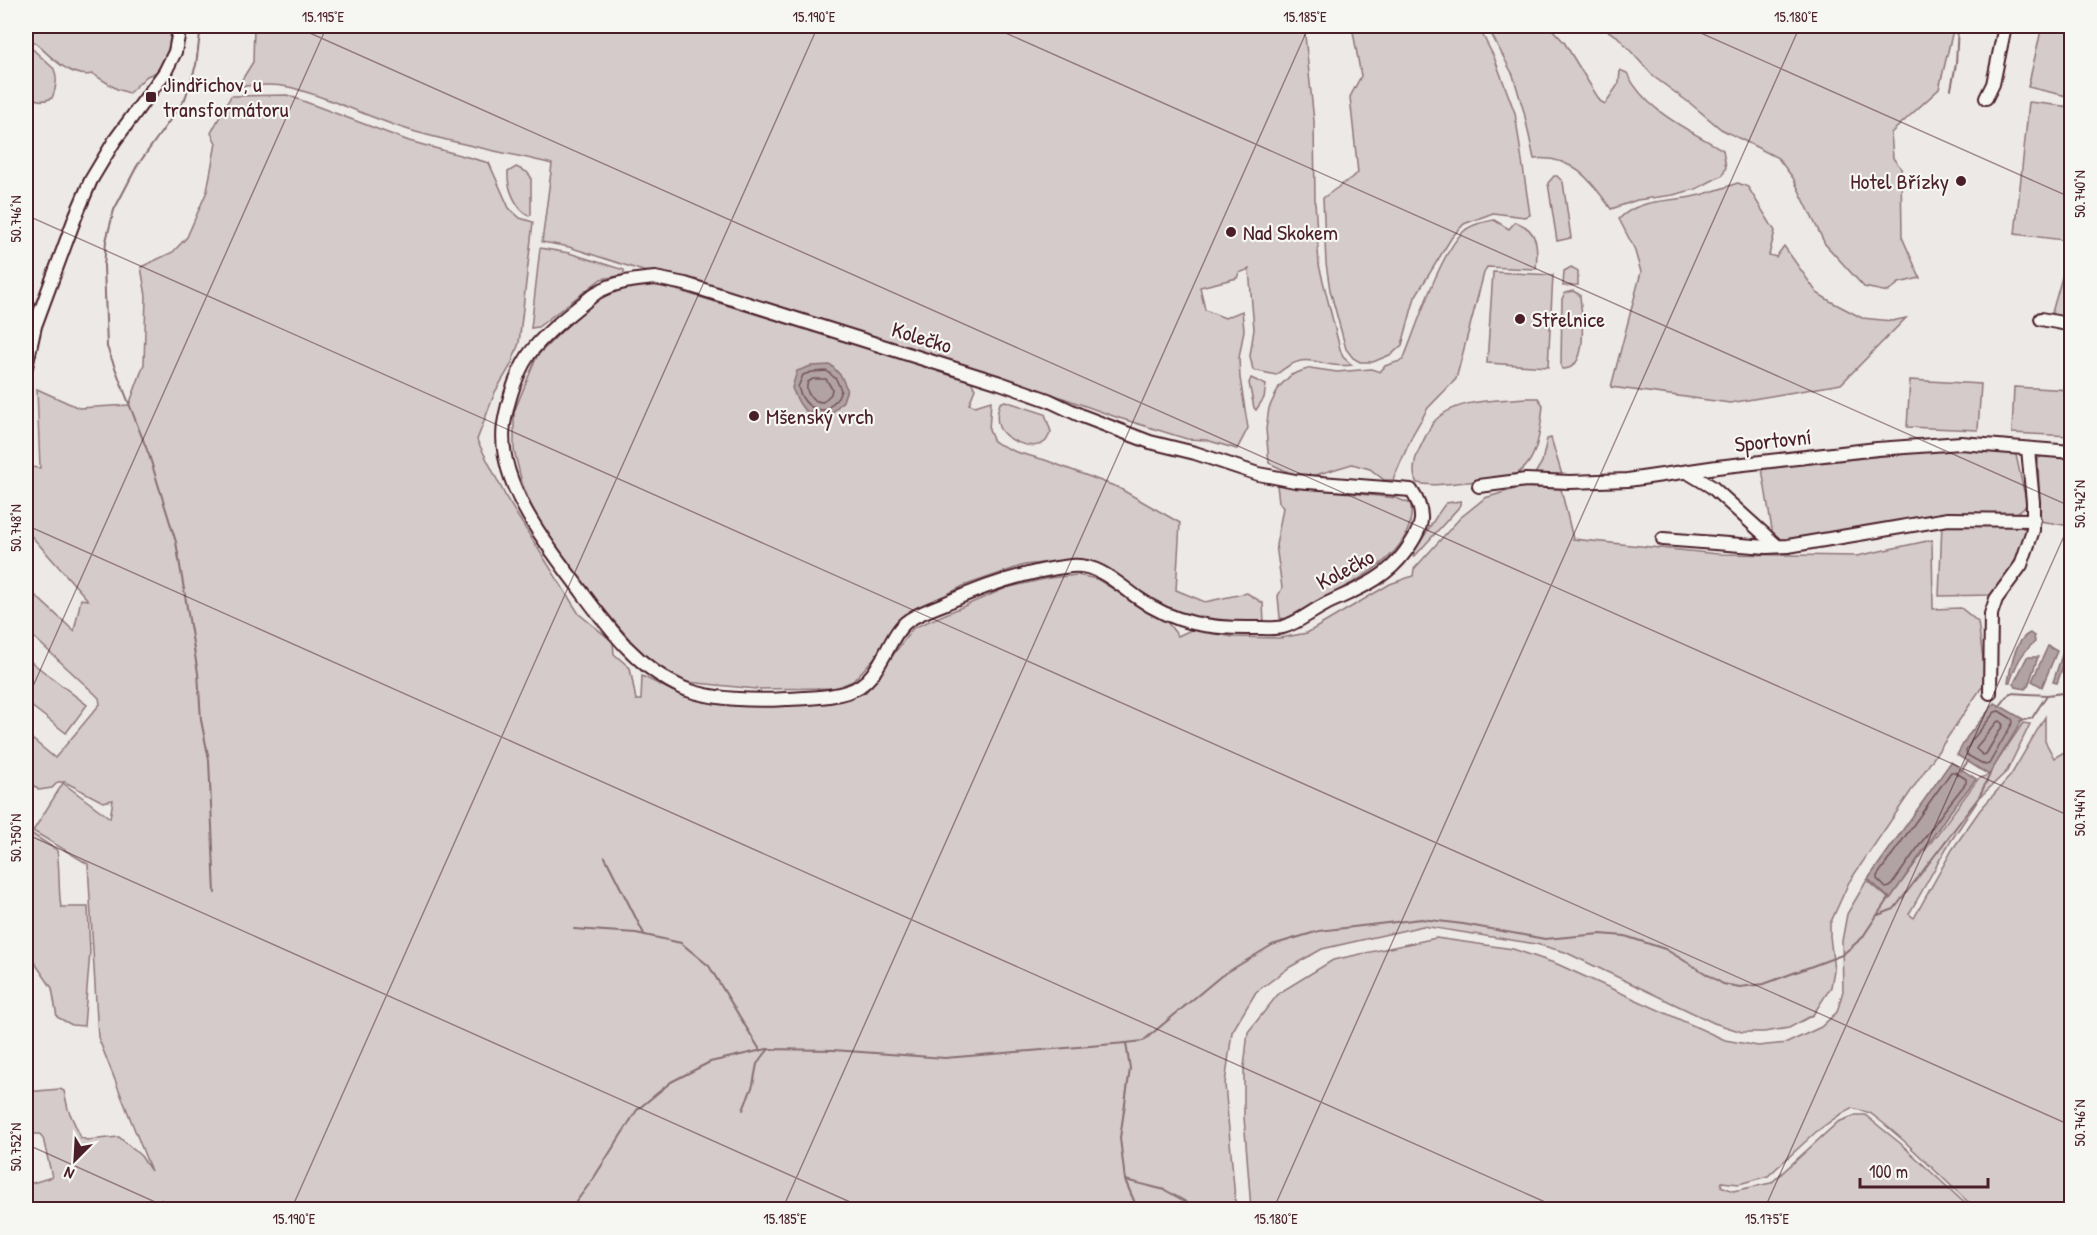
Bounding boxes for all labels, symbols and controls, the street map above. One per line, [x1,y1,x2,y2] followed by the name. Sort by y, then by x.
[302,6,345,27] text: 15.195°E
[793,6,836,27] text: 15.190°E
[1283,6,1327,27] text: 15.185°E
[1774,6,1818,27] text: 15.180°E
[163,69,289,124] place label: Jindřichov, u transformátoru
[144,90,158,104] marker: Jindřichov, u transformátoru
[1850,166,1949,196] place label: Hotel Břízky
[2069,170,2090,218] text: 50.740°N
[1954,174,1968,188] marker: Hotel Břízky
[5,196,26,242] text: 50.746°N
[1243,217,1338,247] place label: Nad Skokem
[1224,225,1238,239] marker: Nad Skokem
[1532,304,1605,334] place label: Střelnice
[1513,312,1527,326] marker: Střelnice
[888,314,956,360] street label: Kolečko
[766,401,873,431] place label: Mšenský vrch
[747,409,761,423] marker: Mšenský vrch
[1733,421,1813,459] street label: Sportovní
[2069,480,2090,528] text: 50.742°N
[5,504,26,552] text: 50.748°N
[1311,541,1379,597] street label: Kolečko
[2069,790,2090,836] text: 50.744°N
[5,814,26,862] text: 50.750°N
[2069,1100,2090,1146] text: 50.746°N
[5,1123,26,1171] text: 50.752°N
[45,1130,105,1190] north arrow
[1860,1151,1988,1189] scale bar
[1869,1159,1908,1184] text: 100 m
[60,1162,77,1185] text: N
[273,1208,316,1229] text: 15.190°E
[763,1208,807,1229] text: 15.185°E
[1254,1208,1298,1229] text: 15.180°E
[1745,1208,1790,1229] text: 15.175°E

